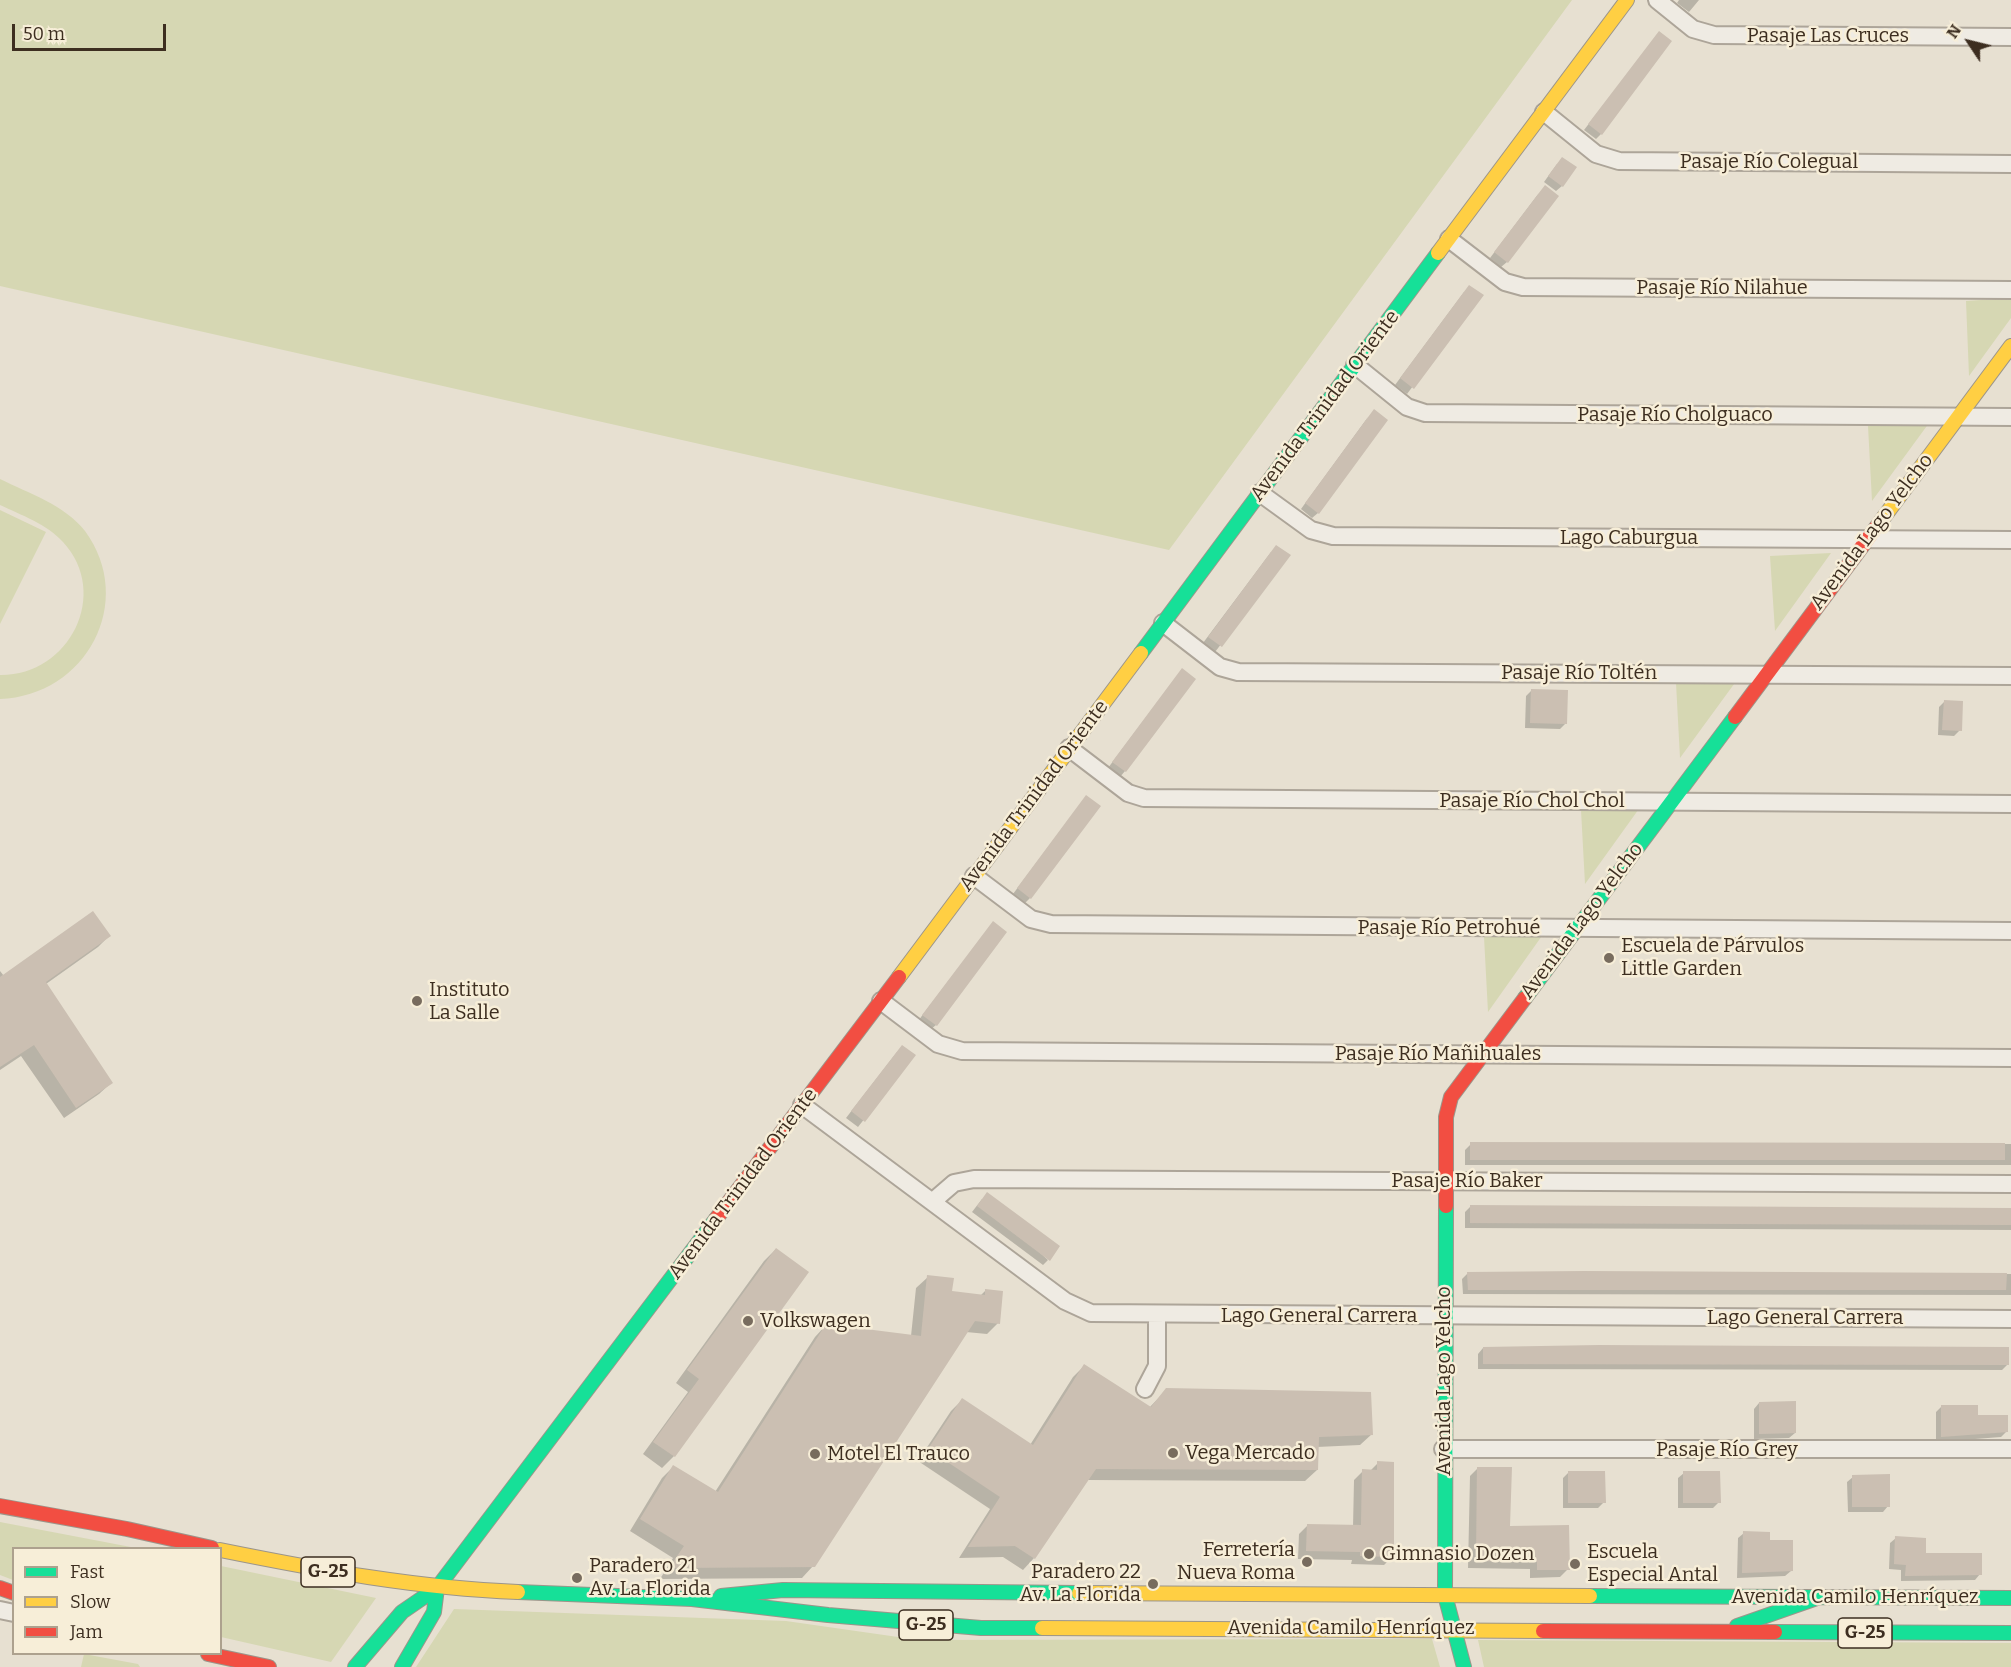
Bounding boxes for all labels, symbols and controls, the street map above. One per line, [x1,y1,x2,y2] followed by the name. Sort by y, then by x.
[15,12,170,50] scale bar
[1939,12,1999,72] north arrow
[1943,21,1965,42] text: N
[23,23,65,45] text: 50 m
[1747,24,1909,48] street label: Pasaje Las Cruces
[1680,150,1858,174] street label: Pasaje Río Colegual
[1636,276,1808,300] street label: Pasaje Río Nilahue
[1245,306,1405,506] street label: Avenida Trinidad Oriente
[1577,403,1773,427] street label: Pasaje Río Cholguaco
[1805,449,1939,615] street label: Avenida Lago Yelcho
[1560,526,1698,550] street label: Lago Caburgua
[1501,661,1657,685] street label: Pasaje Río Toltén
[954,696,1114,896] street label: Avenida Trinidad Oriente
[1439,789,1625,813] street label: Pasaje Río Chol Chol
[1515,838,1649,1004] street label: Avenida Lago Yelcho
[1357,916,1541,940] street label: Pasaje Río Petrohué
[1621,934,1804,981] place label: Escuela de Párvulos Little Garden
[1602,951,1616,965] marker: Escuela de Párvulos Little Garden
[429,978,510,1025] place label: Instituto La Salle
[410,994,424,1008] marker: Instituto La Salle
[1335,1042,1541,1066] street label: Pasaje Río Mañihuales
[663,1084,823,1284] street label: Avenida Trinidad Oriente
[1391,1169,1543,1193] street label: Pasaje Río Baker
[1432,1286,1456,1476] street label: Avenida Lago Yelcho
[1221,1304,1417,1328] street label: Lago General Carrera
[1707,1306,1903,1330] street label: Lago General Carrera
[760,1309,871,1333] place label: Volkswagen
[741,1314,755,1328] marker: Volkswagen
[1656,1438,1798,1462] street label: Pasaje Río Grey
[1185,1441,1315,1465] place label: Vega Mercado
[827,1442,970,1466] place label: Motel El Trauco
[1166,1446,1180,1460] marker: Vega Mercado
[808,1447,822,1461] marker: Motel El Trauco
[1177,1538,1295,1585] place label: Ferretería Nueva Roma
[1587,1540,1718,1587] place label: Escuela Especial Antal
[1381,1542,1534,1566] place label: Gimnasio Dozen
[12,1547,222,1655] legend
[1362,1547,1376,1561] marker: Gimnasio Dozen
[589,1554,711,1601] place label: Paradero 21 Av. La Florida
[1300,1555,1314,1569] marker: Ferretería Nueva Roma
[301,1557,355,1587] road number: G-25
[1568,1557,1582,1571] marker: Escuela Especial Antal
[1019,1560,1141,1607] place label: Paradero 22 Av. La Florida
[70,1561,105,1583] text: Fast
[570,1571,584,1585] marker: Paradero 21 Av. La Florida
[1146,1577,1160,1591] marker: Paradero 22 Av. La Florida
[1731,1585,1979,1609] street label: Avenida Camilo Henríquez
[70,1591,110,1613] text: Slow
[899,1610,953,1640] road number: G-25
[1227,1616,1475,1640] street label: Avenida Camilo Henríquez
[1838,1618,1892,1648] road number: G-25
[70,1621,103,1643] text: Jam

